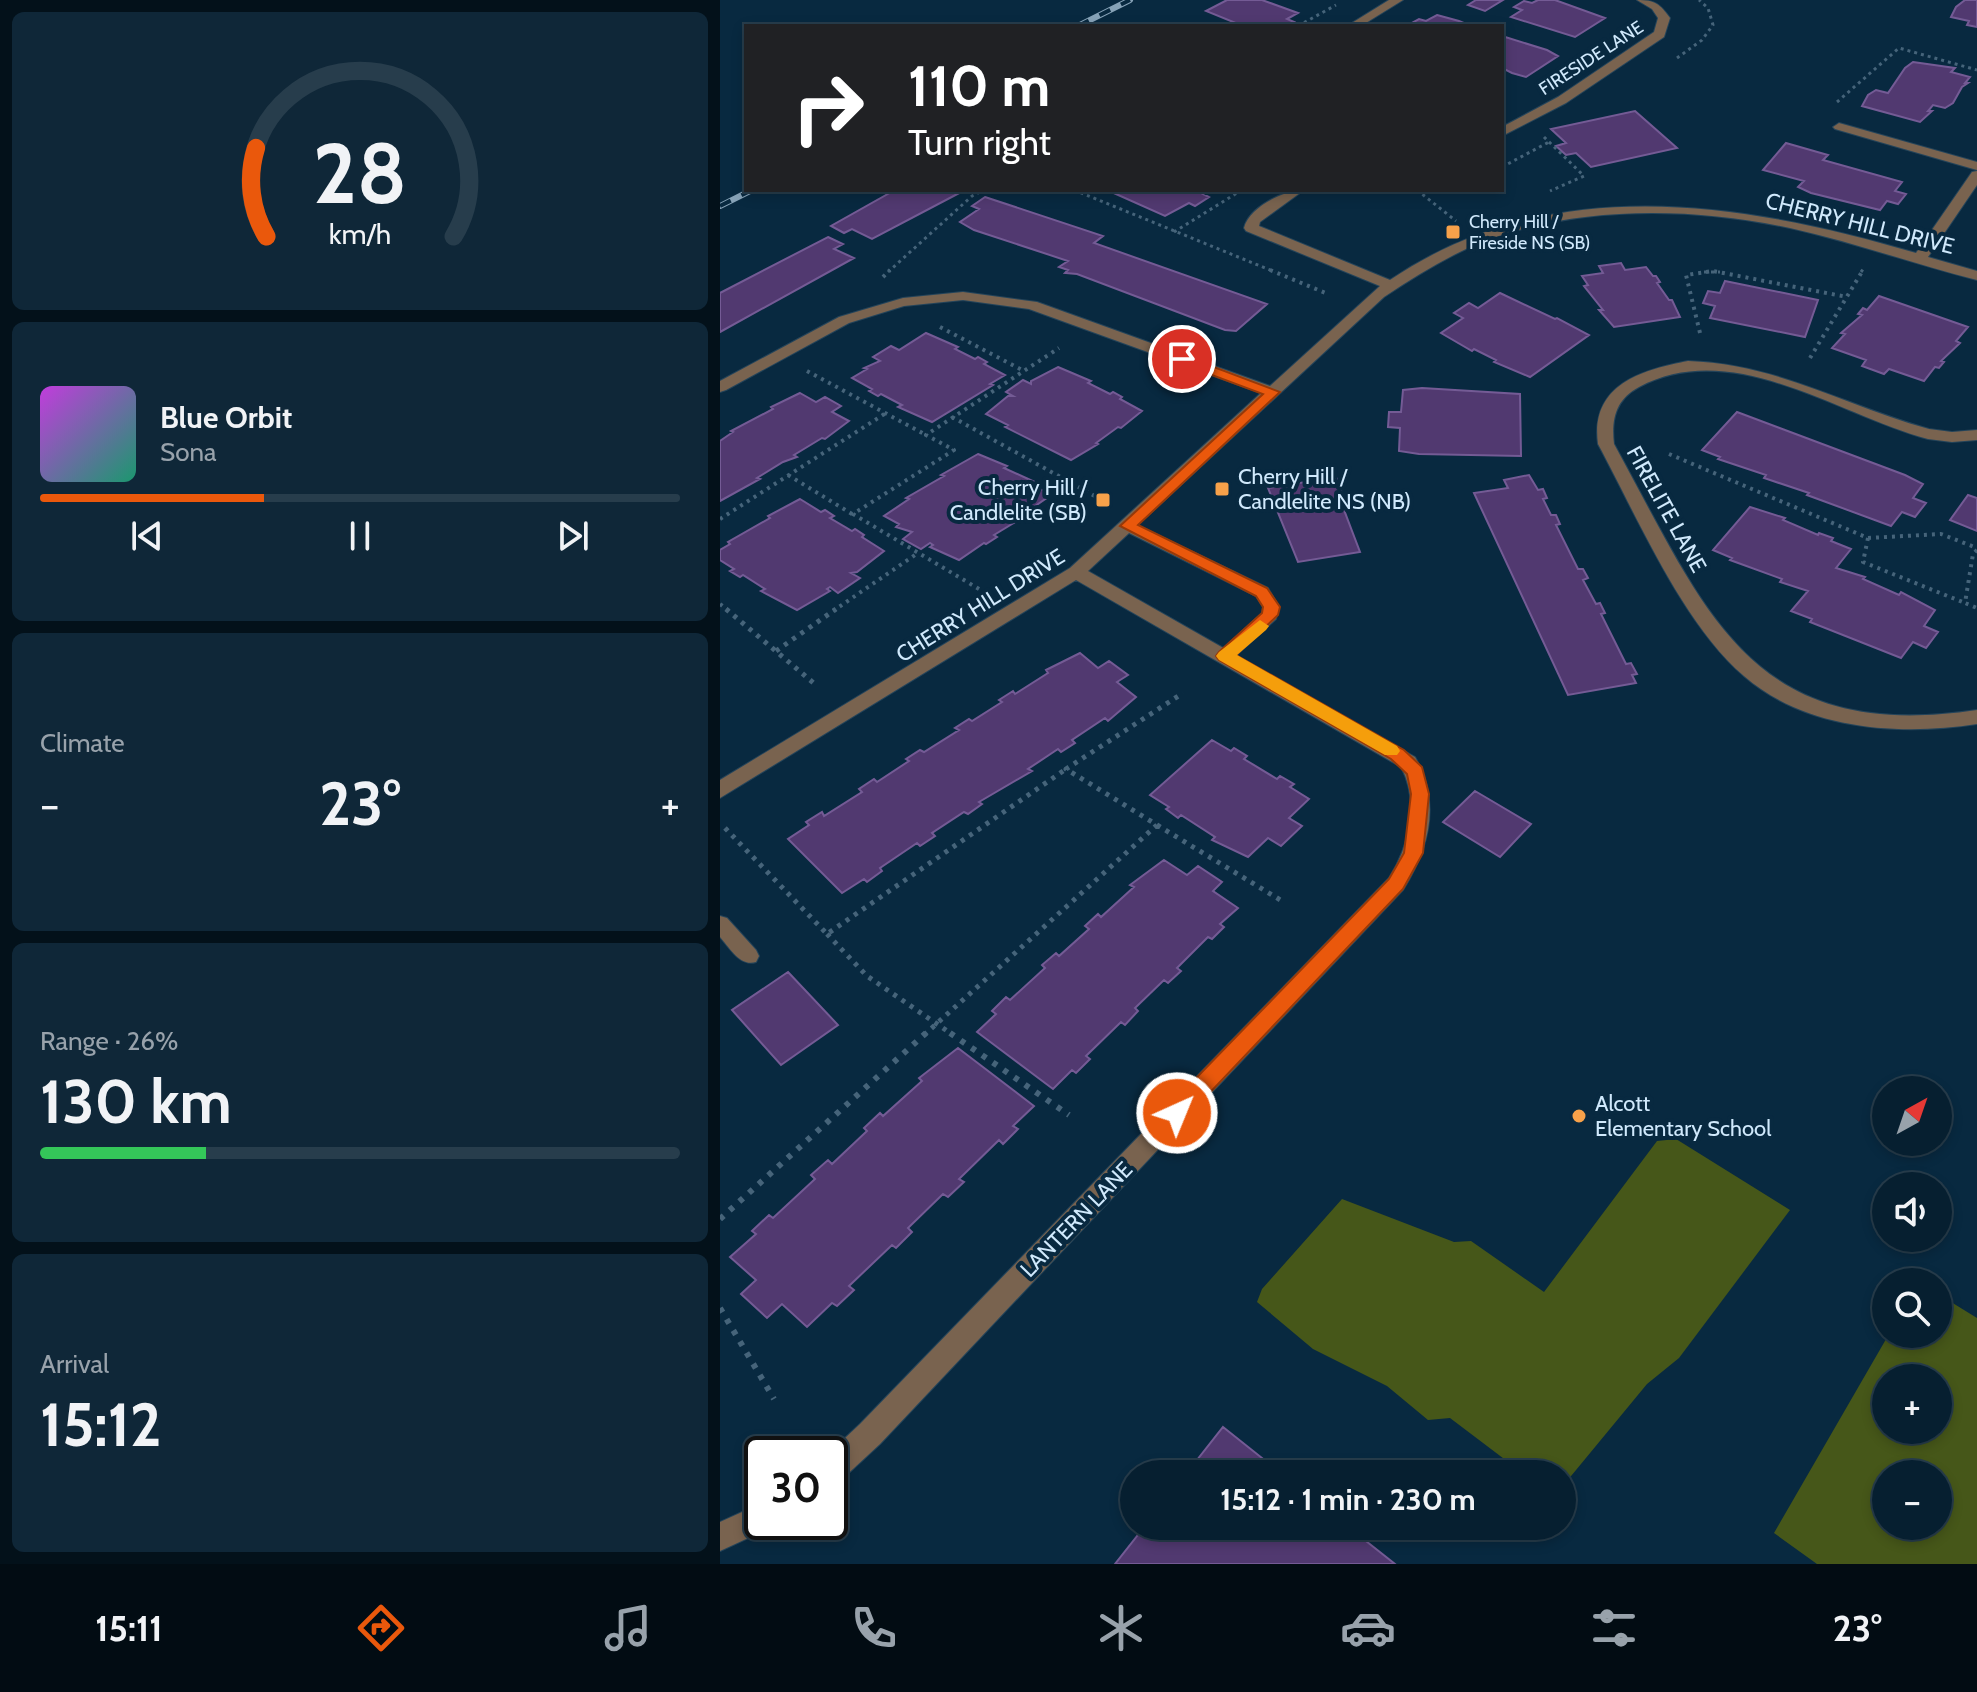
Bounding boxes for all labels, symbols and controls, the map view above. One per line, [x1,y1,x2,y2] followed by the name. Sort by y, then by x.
[1535,16,1647,100] street label: FIRESIDE LANE
[908,52,1050,120] text: 110 m
[776,56,880,160] icon: right
[908,120,1051,164] text: Turn right
[313,123,407,224] text: 28
[1763,187,1957,260] street label: CHERRY HILL DRIVE
[1469,211,1590,254] place label: Cherry Hill / Fireside NS (SB)
[329,216,391,251] text: km/h
[1444,223,1462,241] marker: Cherry Hill / Fireside NS (SB)
[1148,325,1216,393] pin
[1160,337,1204,381] icon: arrive
[160,399,292,436] text: Blue Orbit
[160,436,217,468] text: Sona
[1621,441,1712,577] street label: FIRELITE LANE
[1238,463,1411,515] place label: Cherry Hill / Candlelite NS (NB)
[950,474,1088,526] place label: Cherry Hill / Candlelite (SB)
[1213,480,1231,498] marker: Cherry Hill / Candlelite NS (NB)
[1094,491,1112,509] marker: Cherry Hill / Candlelite (SB)
[125,514,169,558] icon: previous
[338,514,382,558] icon: pause
[551,514,595,558] icon: next
[891,543,1070,668] street label: CHERRY HILL DRIVE
[40,727,125,759] text: Climate
[319,767,401,840] text: 23°
[40,778,59,831] text: −
[661,778,680,831] text: +
[40,1025,178,1057] text: Range · 26%
[40,1065,232,1138] text: 130 km
[1135,1071,1219,1155] position arrow
[1872,1076,1952,1156] north arrow
[1872,1076,1952,1540] map controls
[1595,1090,1772,1142] place label: Alcott Elementary School
[1570,1107,1588,1125] marker: Alcott Elementary School
[1015,1156,1138,1283] street label: LANTERN LANE
[1872,1172,1952,1252] button: sound
[1872,1268,1952,1348] button: search
[40,1348,109,1380] text: Arrival
[1872,1364,1952,1444] button: +
[40,1388,162,1461] text: 15:12
[744,1436,848,1540] speed limit sign: 30
[1872,1460,1952,1540] button: −
[1220,1481,1476,1518] text: 15:12 · 1 min · 230 m
[353,1600,409,1656] icon: directions
[600,1600,656,1656] icon: music
[846,1600,902,1656] icon: phone
[1093,1600,1149,1656] icon: climate
[1340,1600,1396,1656] icon: car
[1586,1600,1642,1656] icon: filters
[95,1606,162,1650] text: 15:11
[1833,1606,1882,1650] text: 23°

